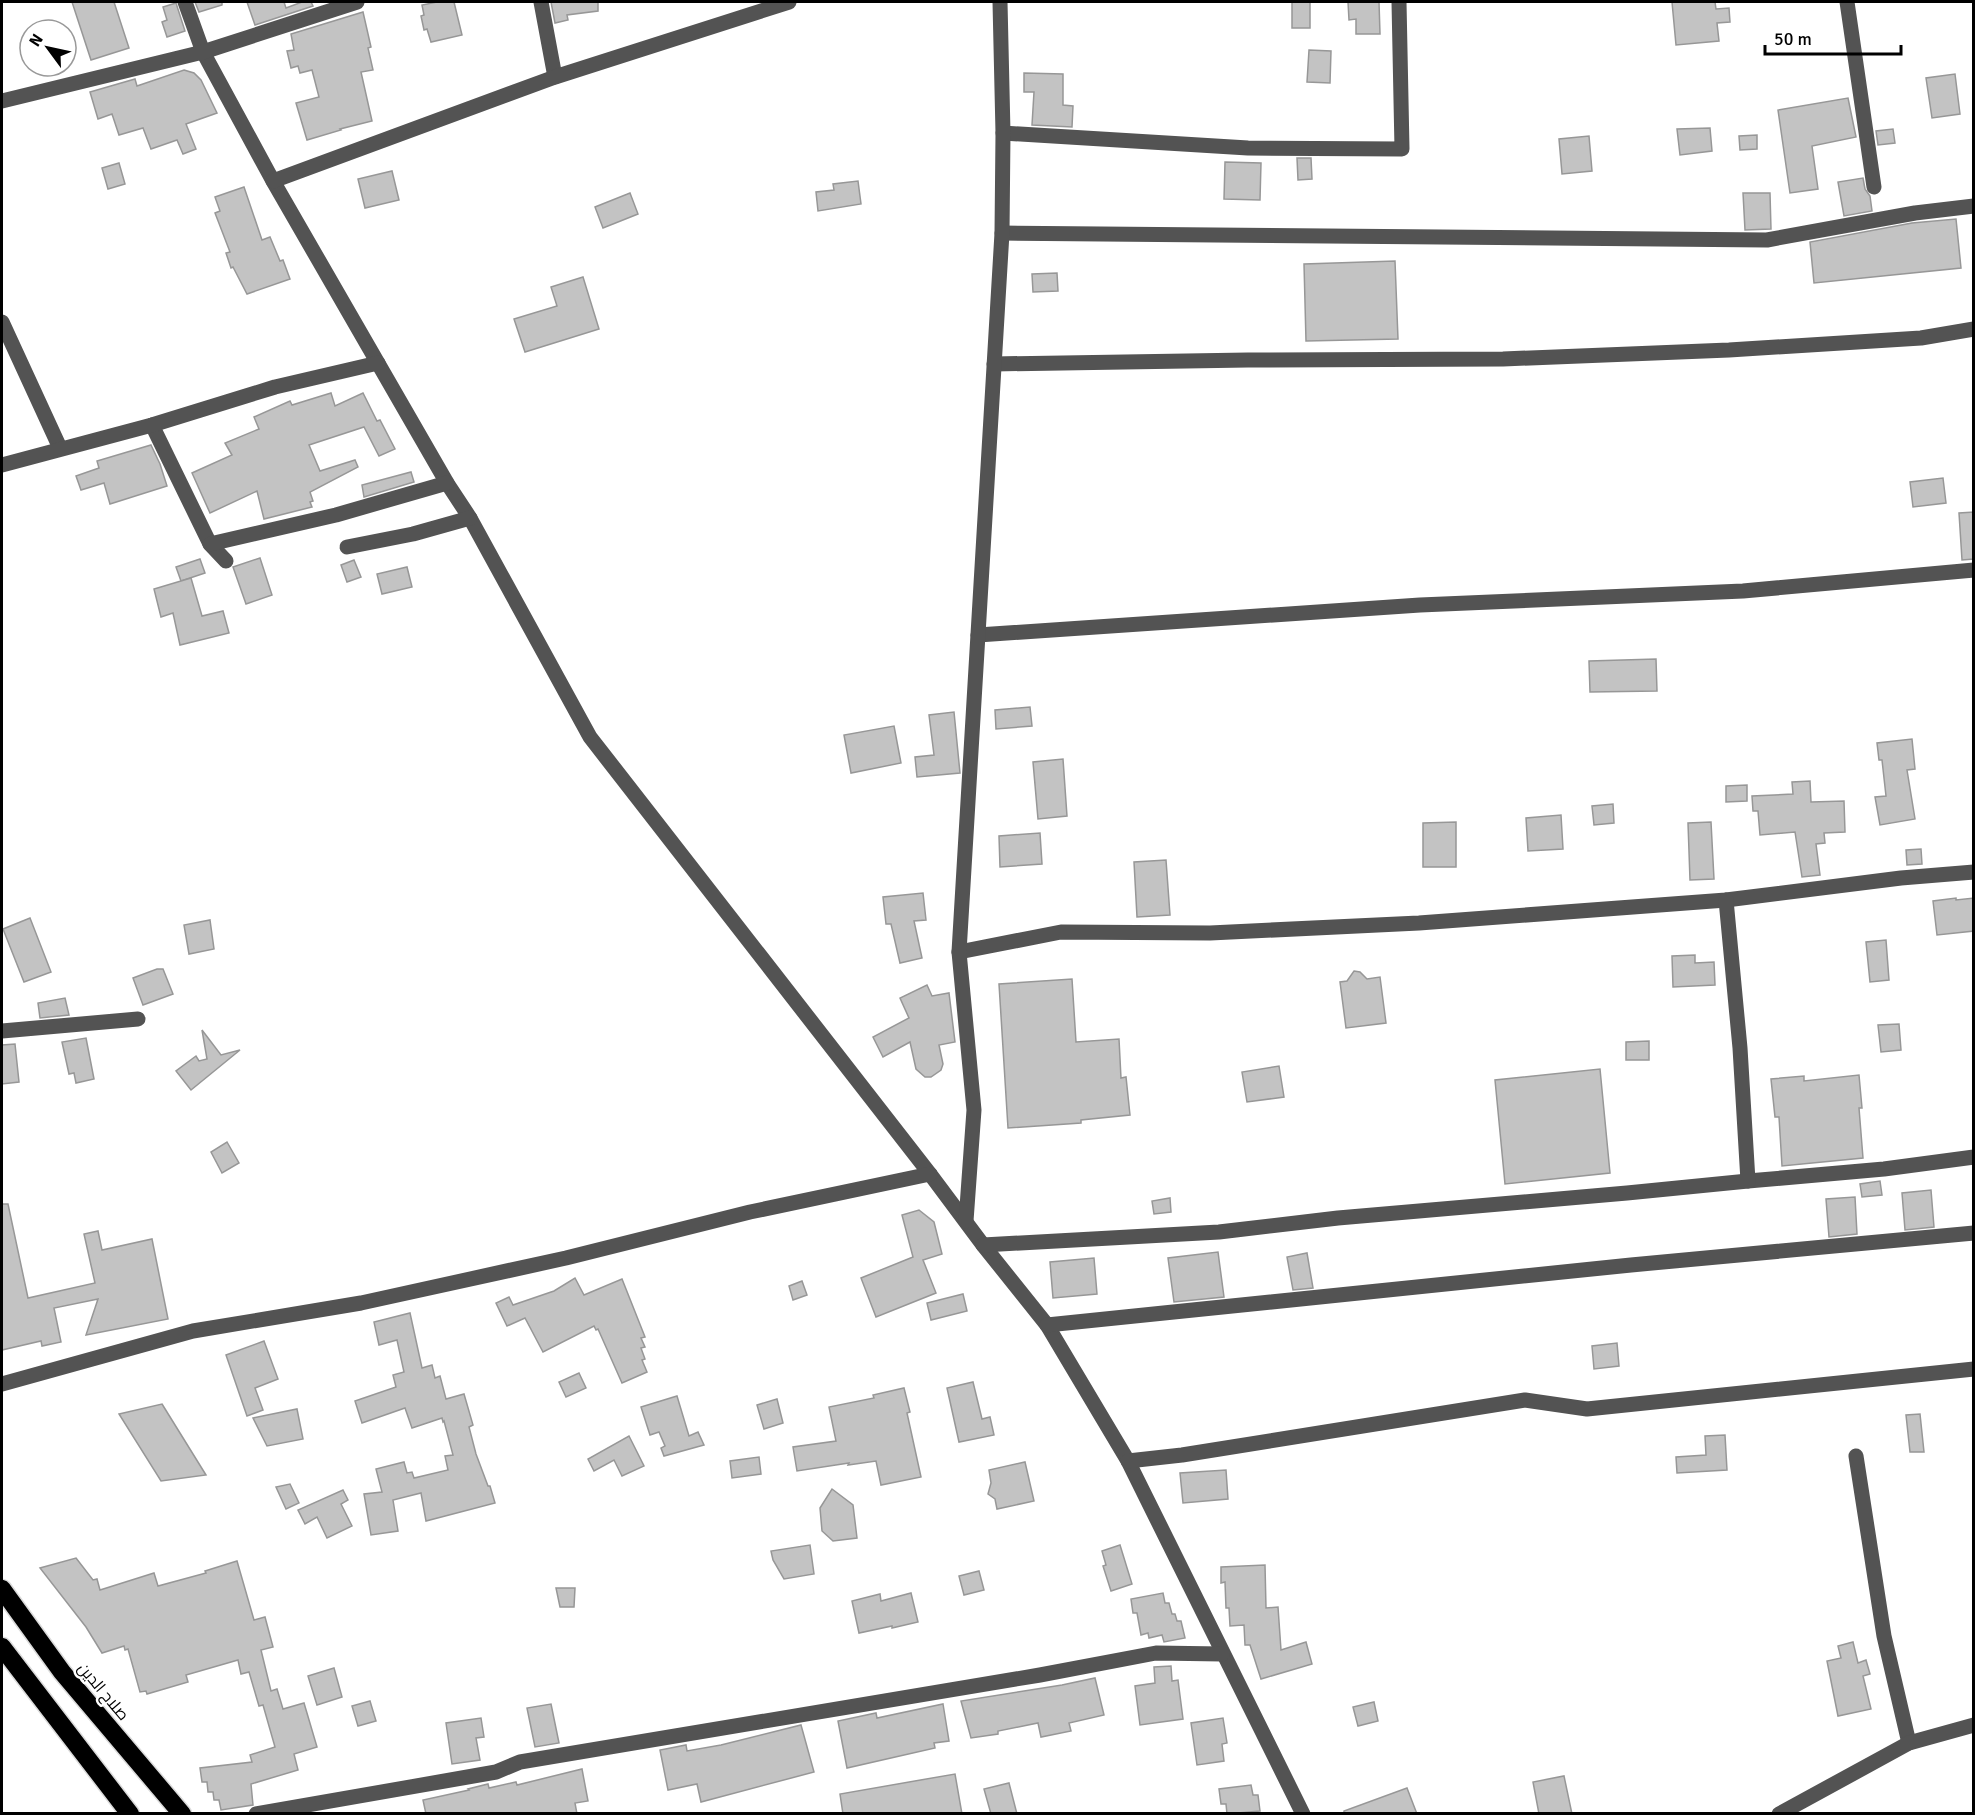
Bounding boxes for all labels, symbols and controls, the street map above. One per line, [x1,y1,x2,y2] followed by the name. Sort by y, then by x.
[18,18,78,78] north arrow
[1765,18,1902,56] scale bar
[1774,28,1812,50] text: 50 m
[25,30,48,50] text: N
[73,1659,133,1725] street label: صلاح الدين

